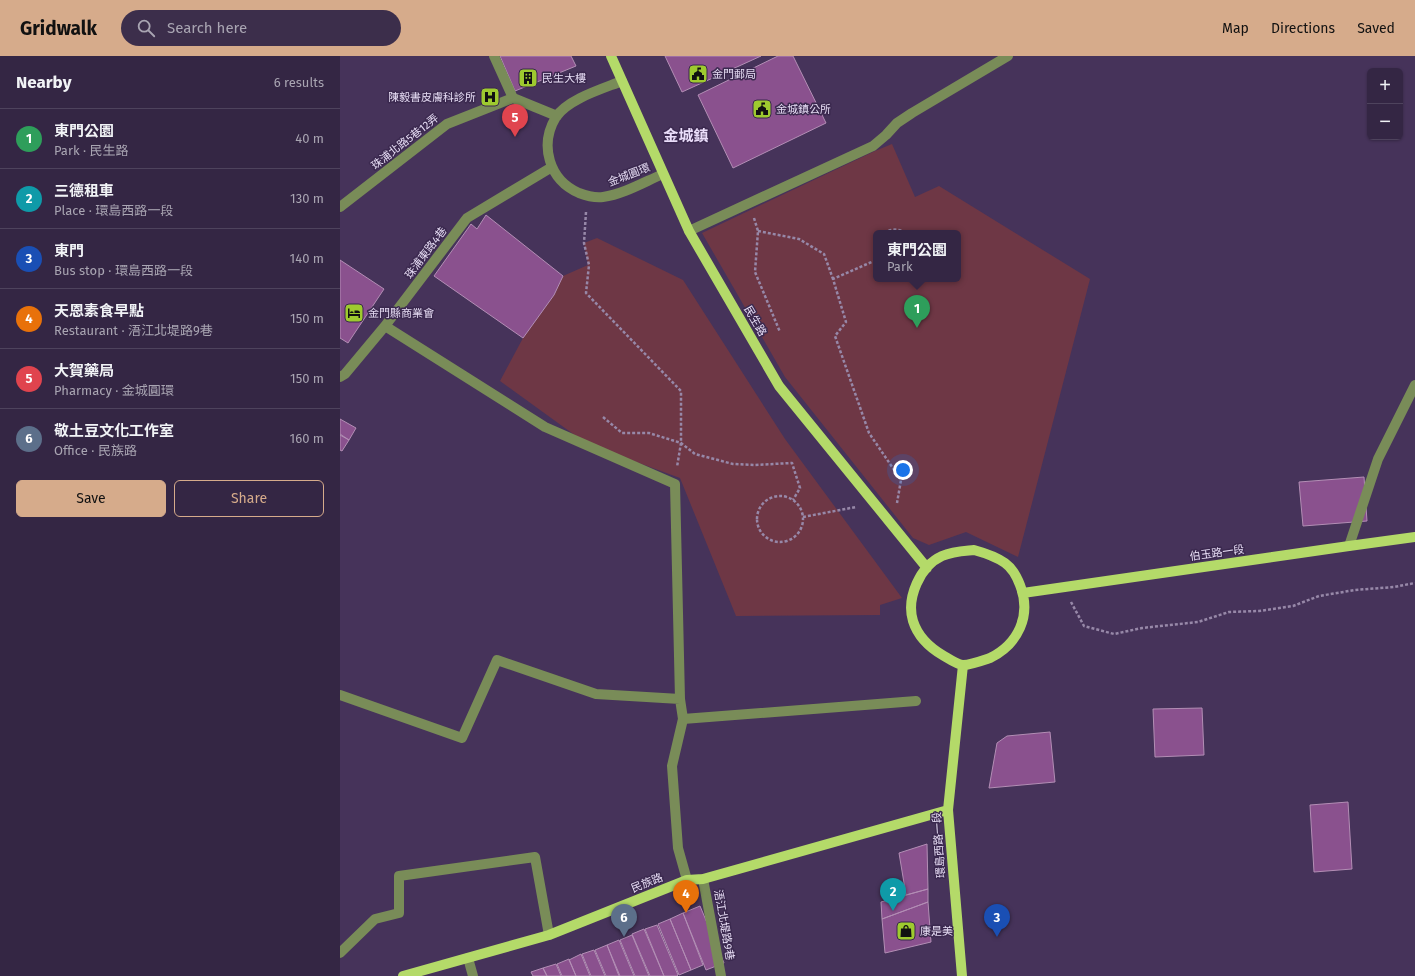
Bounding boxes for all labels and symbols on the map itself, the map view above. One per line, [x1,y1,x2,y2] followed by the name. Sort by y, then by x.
[687,63,709,85] public building icon: 金門郵局
[517,67,539,89] building icon: 民生大樓
[712,68,756,81] place label: 金門郵局
[542,72,586,85] place label: 民生大樓
[479,86,501,108] hospital icon: 陳毅書皮膚科診所
[388,91,476,104] place label: 陳毅書皮膚科診所
[751,98,773,120] public building icon: 金城鎮公所
[776,103,831,116] place label: 金城鎮公所
[502,104,528,137] pin: 5
[369,112,441,172] street label: 珠浦北路5巷12弄
[663,127,709,145] district label: 金城鎮
[606,161,652,189] street label: 金城圓環
[402,225,450,281] street label: 珠浦東路4巷
[904,295,930,328] pin: 1
[343,302,365,324] hotel icon: 金門縣商業會
[741,303,769,339] street label: 民生路
[368,307,434,320] place label: 金門縣商業會
[893,460,913,480] your location
[1189,543,1245,563] street label: 伯玉路一段
[930,812,948,878] street label: 環島西路一段
[629,871,665,895] street label: 民族路
[880,878,906,911] pin: 2
[673,880,699,913] pin: 4
[711,889,737,961] street label: 浯江北堤路9巷
[611,904,637,937] pin: 6
[984,904,1010,937] pin: 3
[895,920,917,942] shop icon: 康是美
[920,925,953,938] place label: 康是美

